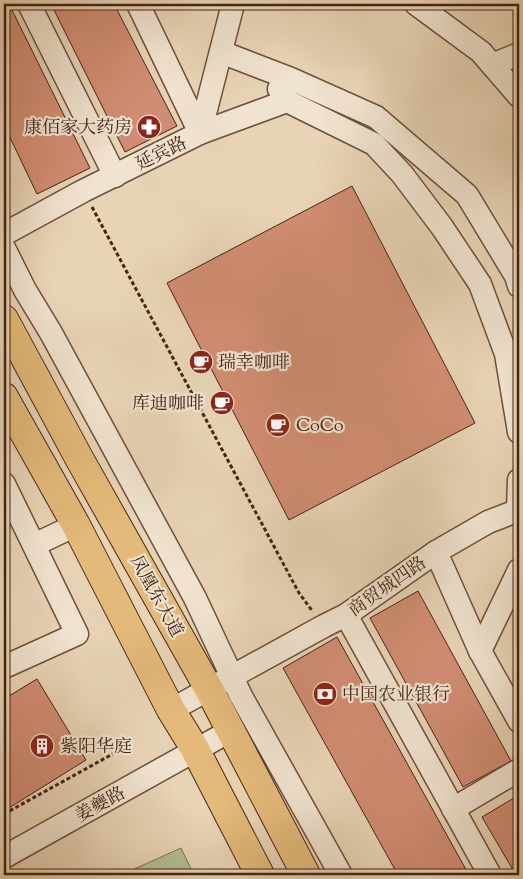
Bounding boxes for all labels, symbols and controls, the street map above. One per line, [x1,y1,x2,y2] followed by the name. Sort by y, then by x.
[136,114,162,140] pharmacy icon: 康佰家大药房
[24,116,132,142] place label: 康佰家大药房
[132,131,192,178] street label: 延宾路
[188,349,214,375] cafe icon: 瑞幸咖啡
[218,351,290,377] place label: 瑞幸咖啡
[209,390,235,416] cafe icon: 库迪咖啡
[132,392,204,418] place label: 库迪咖啡
[265,412,291,438] cafe icon: CoCo
[296,414,344,440] place label: CoCo
[122,551,188,643] street label: 凤凰东大道
[344,551,432,624] street label: 商贸城四路
[312,681,338,707] bank icon: 中国农业银行
[342,683,450,709] place label: 中国农业银行
[29,733,55,759] building icon: 紫阳华庭
[60,735,132,761] place label: 紫阳华庭
[71,781,131,830] street label: 姜夔路

